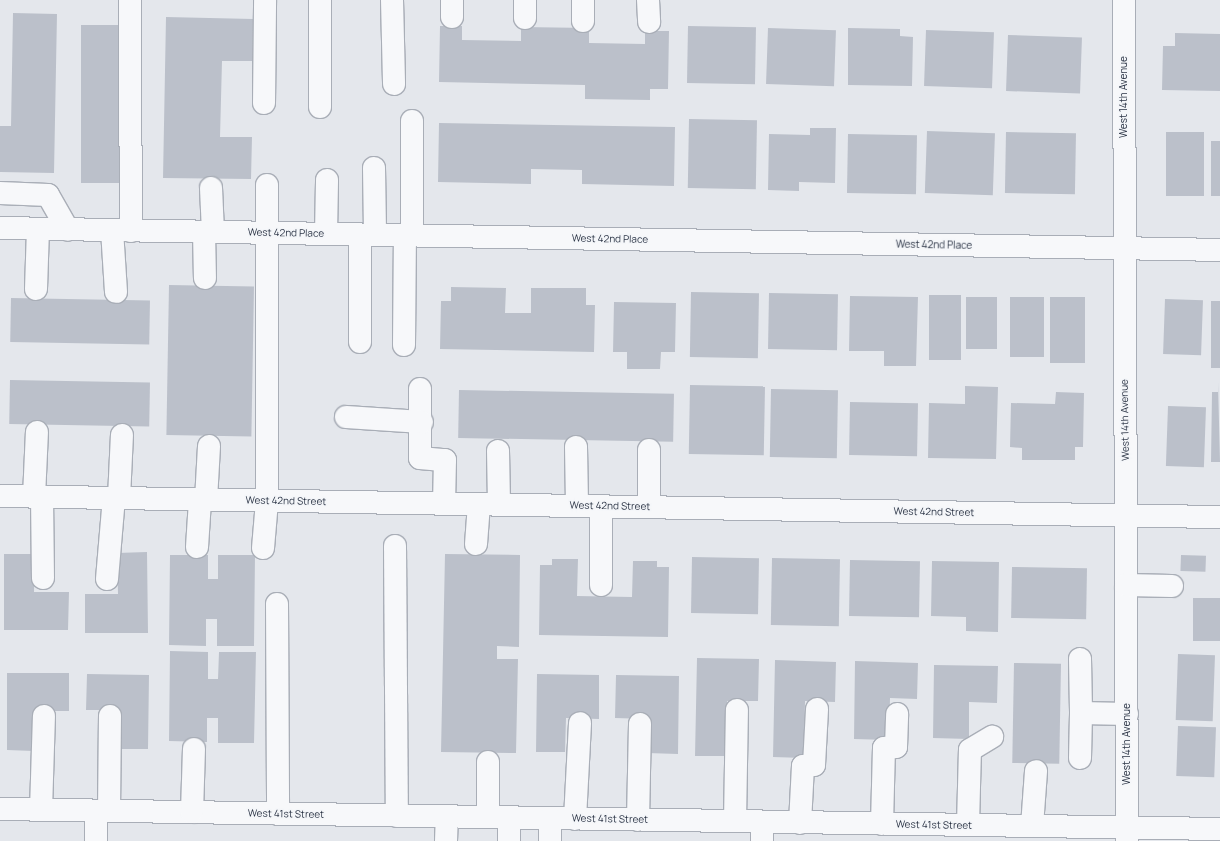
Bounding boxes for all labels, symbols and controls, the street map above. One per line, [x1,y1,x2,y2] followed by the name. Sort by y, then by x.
[1118,56,1130,138] street label: West 14th Avenue
[248,226,324,240] street label: West 42nd Place
[572,232,648,246] street label: West 42nd Place
[896,238,972,252] street label: West 42nd Place
[1118,379,1132,461] street label: West 14th Avenue
[246,494,326,508] street label: West 42nd Street
[570,499,650,513] street label: West 42nd Street
[894,505,974,519] street label: West 42nd Street
[1121,703,1133,785] street label: West 14th Avenue
[248,807,324,821] street label: West 41st Street
[572,812,648,826] street label: West 41st Street
[896,818,972,832] street label: West 41st Street

